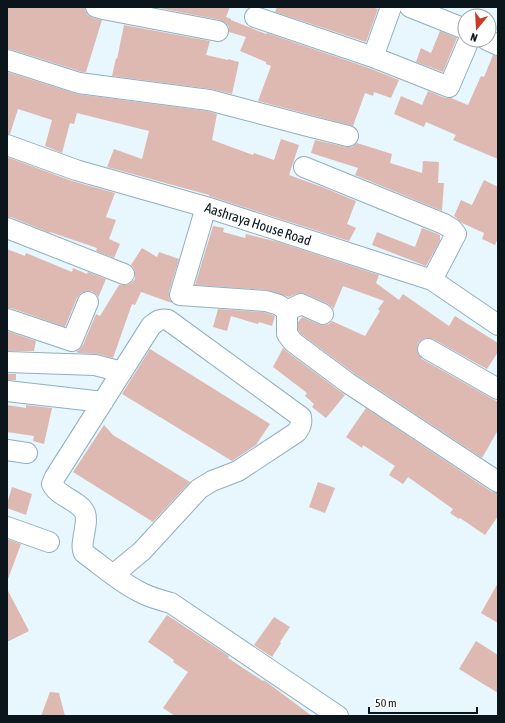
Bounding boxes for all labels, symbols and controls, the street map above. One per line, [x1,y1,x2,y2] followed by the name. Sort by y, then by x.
[457,8,497,48] north arrow
[469,31,479,44] text: N
[203,199,313,249] street label: Aashraya House Road
[369,689,477,715] scale bar
[375,696,397,710] text: 50 m

